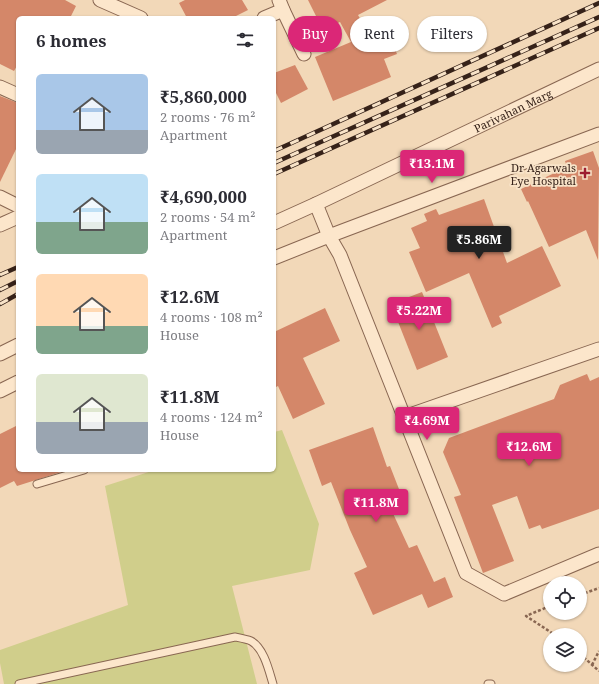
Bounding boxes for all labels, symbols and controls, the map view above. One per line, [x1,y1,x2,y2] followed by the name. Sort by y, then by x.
[288,16,342,52] chip: Buy
[350,16,409,52] chip: Rent
[417,16,487,52] chip: Filters
[36,29,106,52] text: 6 homes
[234,29,256,51] icon: filters
[160,85,247,108] text: ₹5,860,000
[471,85,554,135] street label: Parivahan Marg
[68,90,116,138] icon: home
[160,108,255,126] text: 2 rooms · 76 m²
[160,126,227,144] text: Apartment
[399,150,465,184] pin: ₹13.1M
[409,154,455,172] text: ₹13.1M
[510,160,577,188] place label: Dr Agarwals Eye Hospital
[579,167,591,179] marker: Dr Agarwals Eye Hospital
[160,185,247,208] text: ₹4,690,000
[68,190,116,238] icon: home
[160,208,255,226] text: 2 rooms · 54 m²
[160,226,227,244] text: Apartment
[446,226,512,260] pin: ₹5.86M
[456,230,502,248] text: ₹5.86M
[160,285,220,308] text: ₹12.6M
[68,290,116,338] icon: home
[386,297,452,331] pin: ₹5.22M
[396,301,442,319] text: ₹5.22M
[160,308,263,326] text: 4 rooms · 108 m²
[160,326,199,344] text: House
[160,385,220,408] text: ₹11.8M
[68,390,116,438] icon: home
[394,407,460,441] pin: ₹4.69M
[160,408,263,426] text: 4 rooms · 124 m²
[404,411,450,429] text: ₹4.69M
[160,426,199,444] text: House
[496,433,562,467] pin: ₹12.6M
[506,437,552,455] text: ₹12.6M
[343,489,409,523] pin: ₹11.8M
[353,493,399,511] text: ₹11.8M
[543,576,587,672] map controls
[543,576,587,620] button: locate
[543,628,587,672] button: layers

